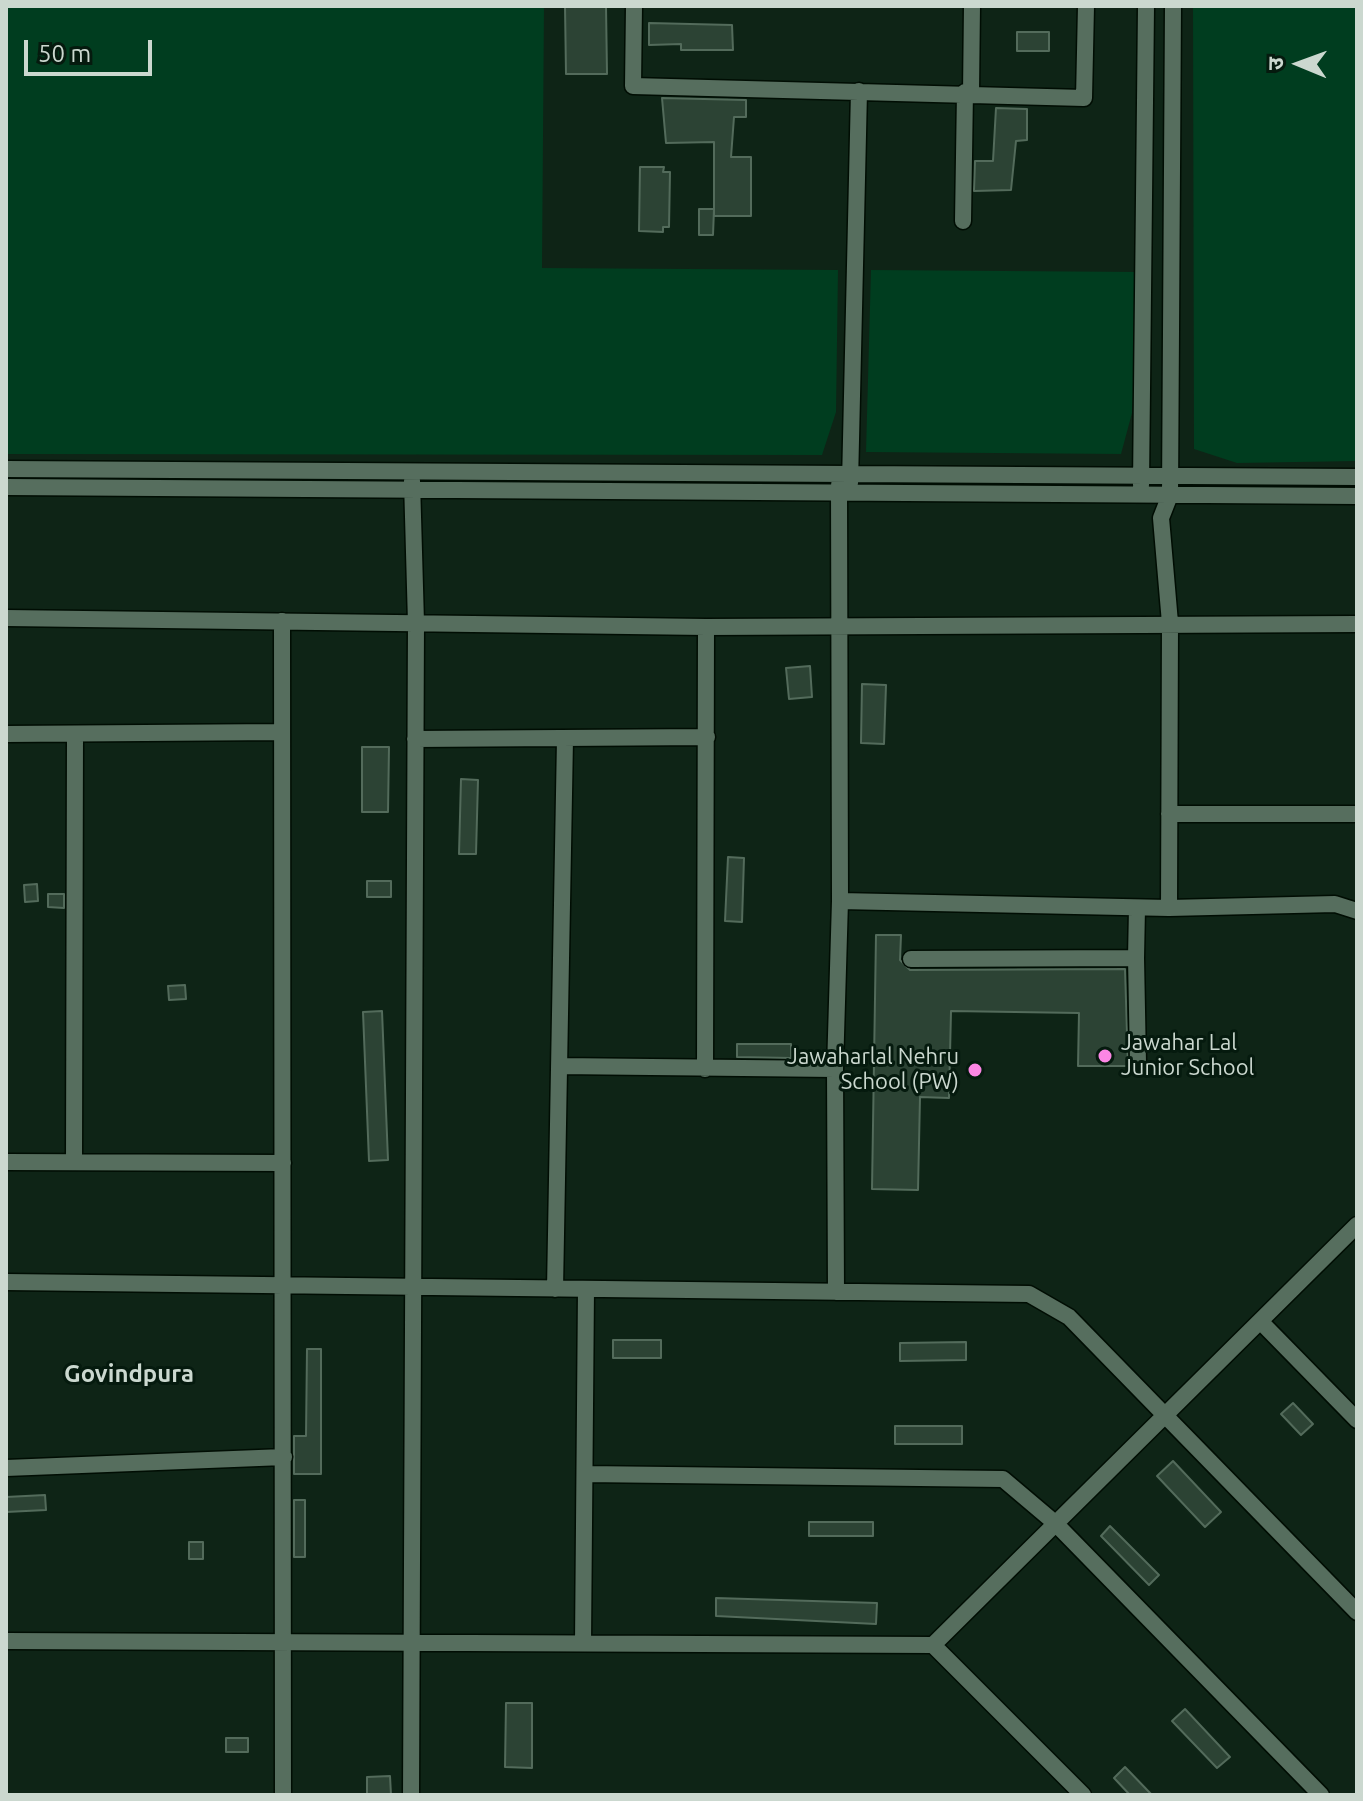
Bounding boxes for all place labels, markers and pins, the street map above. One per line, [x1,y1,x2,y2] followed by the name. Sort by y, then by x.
[1121,1030,1254,1082] place label: Jawahar Lal Junior School
[787,1044,959,1096] place label: Jawaharlal Nehru School (PW)
[1096,1047,1114,1065] marker: Jawahar Lal Junior School
[966,1061,984,1079] marker: Jawaharlal Nehru School (PW)

